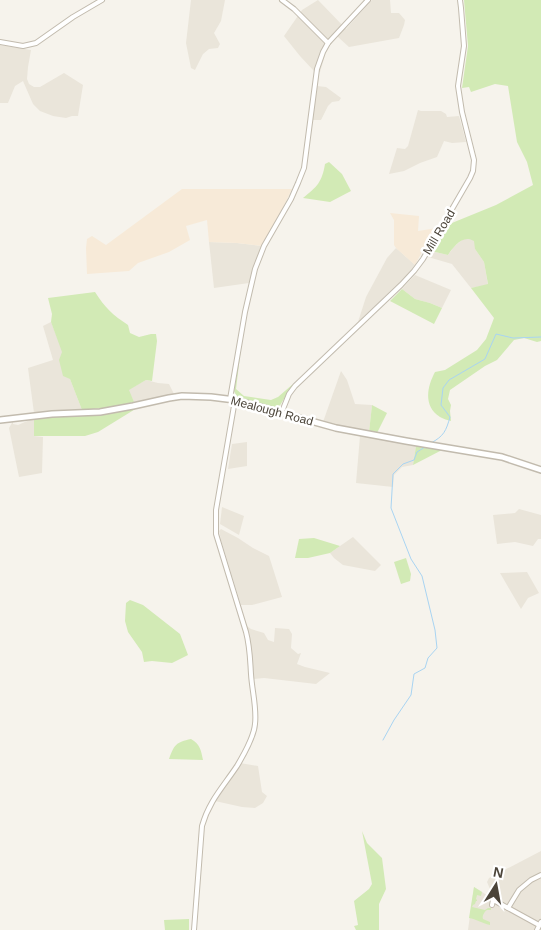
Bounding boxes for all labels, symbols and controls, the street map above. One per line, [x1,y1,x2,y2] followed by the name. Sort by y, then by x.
[420,207,458,257] street label: Mill Road
[229,393,315,429] street label: Mealough Road
[471,860,521,910] north arrow
[492,863,505,881] text: N

